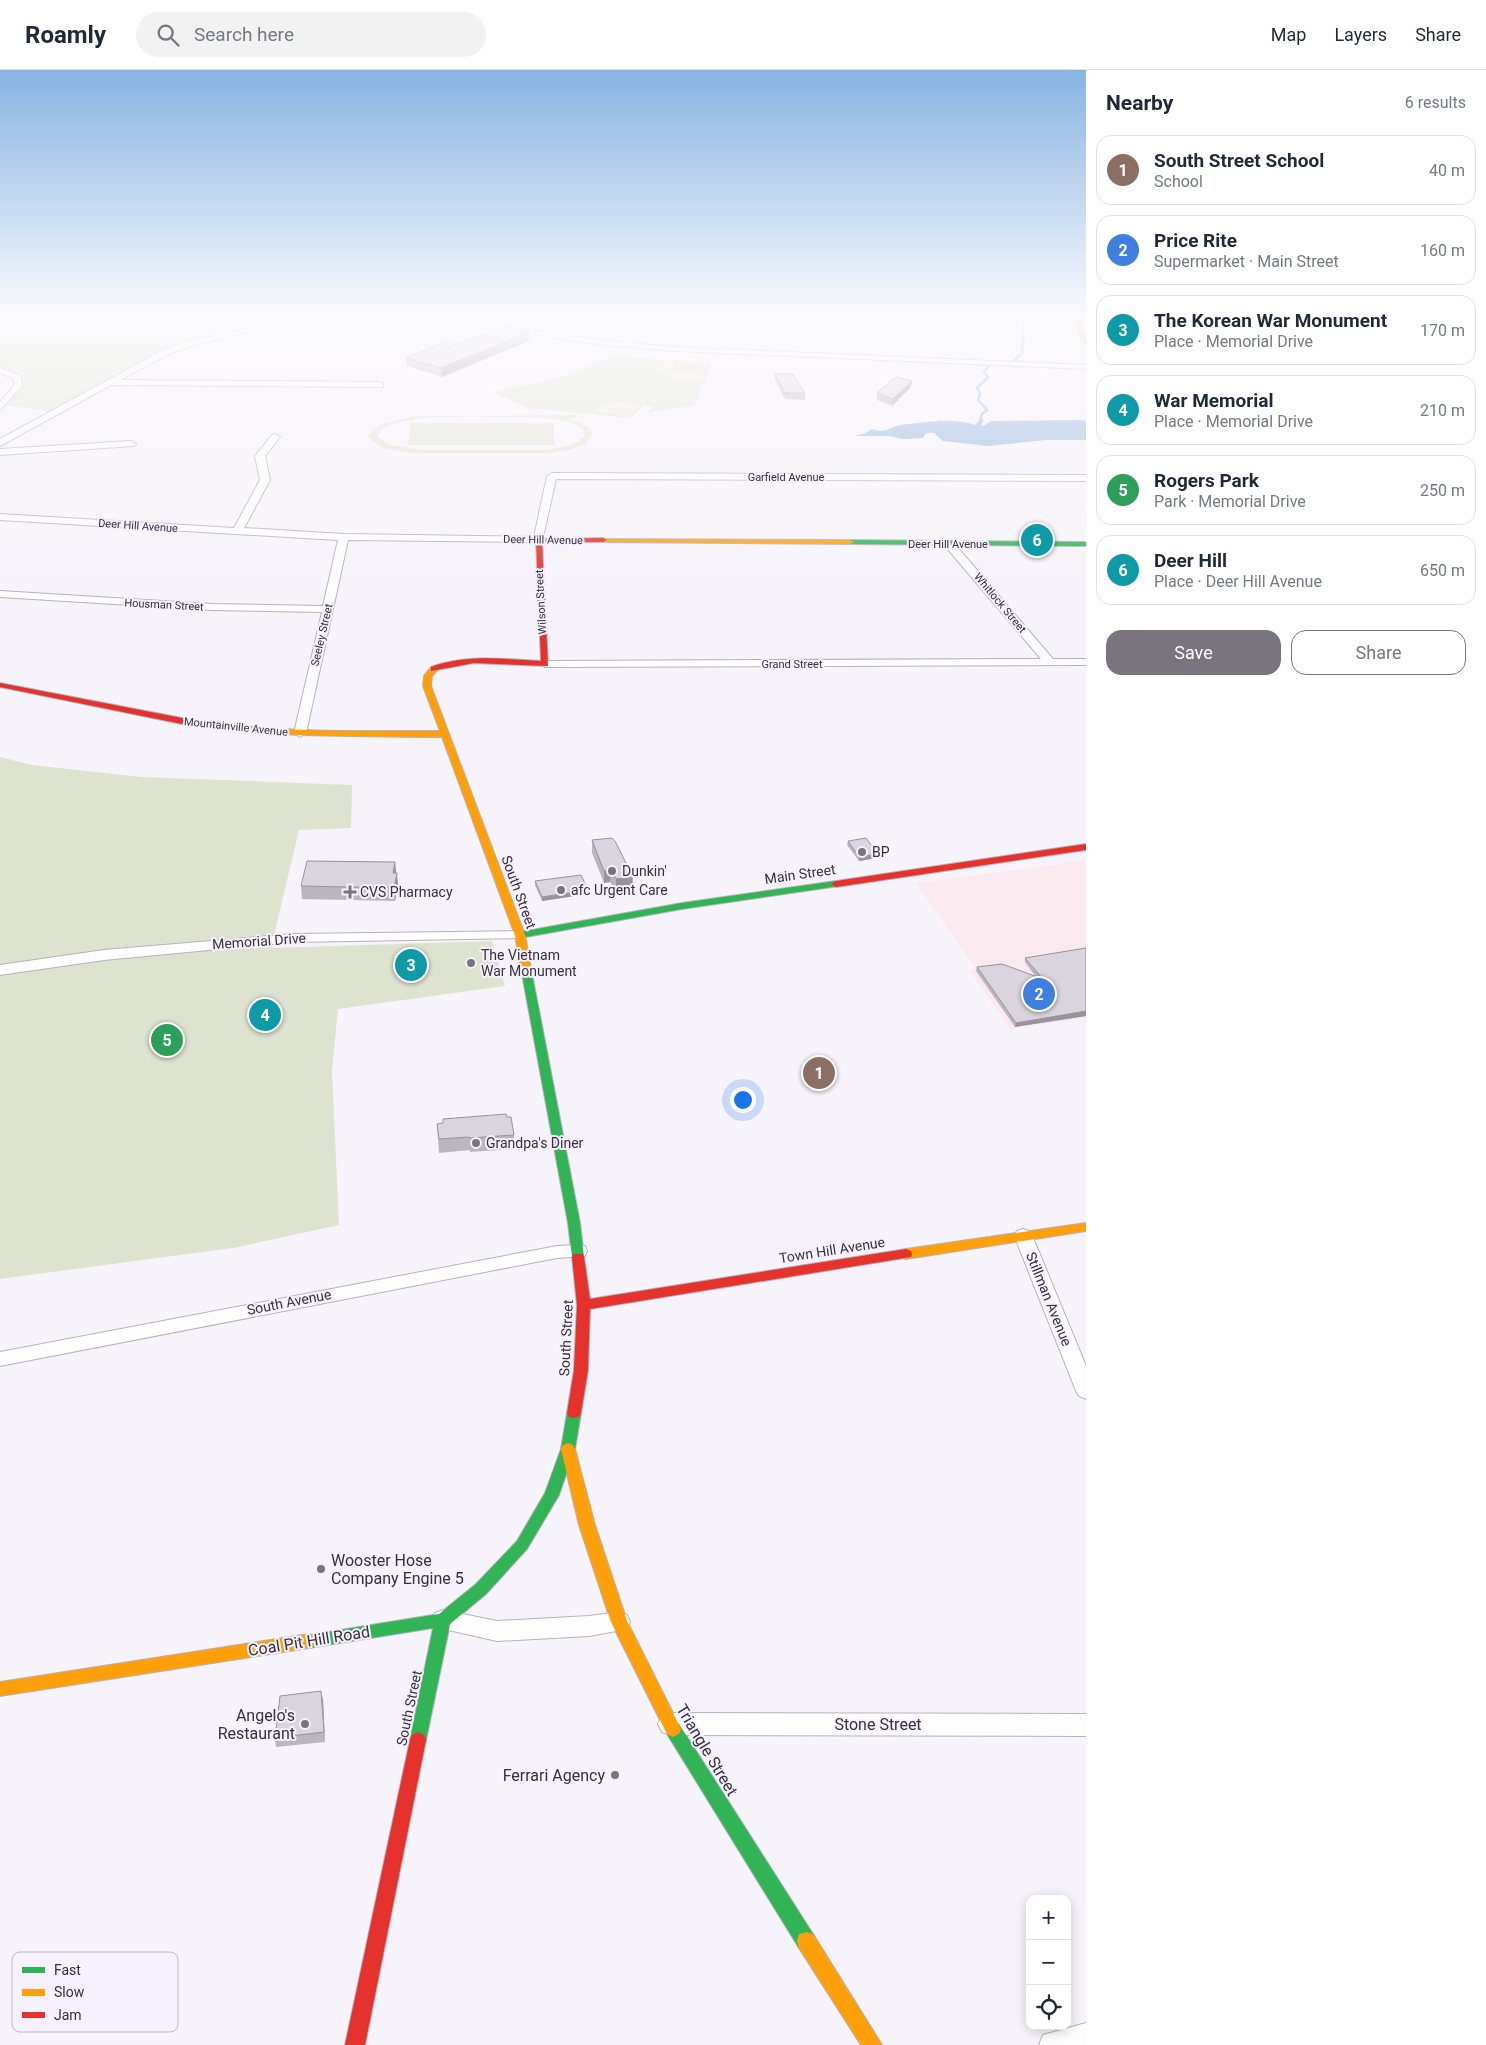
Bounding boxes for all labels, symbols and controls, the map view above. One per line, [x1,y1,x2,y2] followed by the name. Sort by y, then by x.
[136,12,486,57] search box
[25,21,106,49] text: Roamly
[154,21,182,49] icon: search
[194,23,294,46] text: Search here
[1271,24,1306,45] text: Map
[1334,24,1387,45] text: Layers
[1415,24,1461,45] text: Share
[1106,91,1173,115] text: Nearby
[1405,93,1466,112] text: 6 results
[1154,149,1324,172] text: South Street School
[1118,161,1128,180] text: 1
[1429,161,1465,180] text: 40 m
[1154,172,1203,191] text: School
[1154,229,1237,252] text: Price Rite
[1118,241,1128,260] text: 2
[1420,241,1465,260] text: 160 m
[1154,252,1339,271] text: Supermarket · Main Street
[1154,309,1387,332] text: The Korean War Monument
[1118,321,1128,340] text: 3
[1420,321,1465,340] text: 170 m
[1154,332,1313,351] text: Place · Memorial Drive
[1154,389,1273,412] text: War Memorial
[1118,401,1128,420] text: 4
[1420,401,1465,420] text: 210 m
[1154,412,1313,431] text: Place · Memorial Drive
[1154,469,1259,492] text: Rogers Park
[748,471,825,484] street label: Garfield Avenue
[1118,481,1128,500] text: 5
[1420,481,1465,500] text: 250 m
[1154,492,1306,511] text: Park · Memorial Drive
[98,517,178,535] street label: Deer Hill Avenue
[1021,521,1053,559] pin: 6
[503,533,583,547] street label: Deer Hill Avenue
[908,538,988,551] street label: Deer Hill Avenue
[1154,549,1227,572] text: Deer Hill
[1118,561,1128,580] text: 6
[1420,561,1465,580] text: 650 m
[533,569,549,635] street label: Wilson Street
[971,570,1029,636] street label: Whitlock Street
[1154,572,1322,591] text: Place · Deer Hill Avenue
[124,596,204,614] street label: Housman Street
[309,602,336,667] street label: Seeley Street
[1106,630,1281,675] button: Save
[1291,630,1466,675] button: Share
[761,658,823,671] street label: Grand Street
[183,715,289,739] street label: Mountainville Avenue
[872,844,890,860] place label: BP
[856,846,868,858] marker: BP
[498,853,540,931] street label: South Street
[764,861,837,887] street label: Main Street
[622,863,667,879] place label: Dunkin'
[606,865,618,877] marker: Dunkin'
[571,882,668,898] place label: afc Urgent Care
[360,884,453,900] place label: CVS Pharmacy
[555,884,567,896] marker: afc Urgent Care
[344,886,356,898] marker: CVS Pharmacy
[212,930,306,952] street label: Memorial Drive
[395,946,427,984] pin: 3
[481,947,577,979] place label: The Vietnam War Monument
[465,957,477,969] marker: The Vietnam War Monument
[1023,975,1055,1013] pin: 2
[249,996,281,1034] pin: 4
[151,1021,183,1059] pin: 5
[803,1054,835,1092] pin: 1
[730,1087,756,1113] your location
[486,1135,584,1151] place label: Grandpa's Diner
[470,1137,482,1149] marker: Grandpa's Diner
[778,1234,886,1266] street label: Town Hill Avenue
[1023,1250,1075,1348] street label: Stillman Avenue
[245,1286,333,1318] street label: South Avenue
[556,1299,576,1377] street label: South Street
[331,1551,464,1588] place label: Wooster Hose Company Engine 5
[315,1563,327,1575] marker: Wooster Hose Company Engine 5
[247,1622,371,1660] street label: Coal Pit Hill Road
[393,1668,425,1747] street label: South Street
[672,1701,742,1799] street label: Triangle Street
[218,1706,295,1743] place label: Angelo's Restaurant
[834,1715,922,1734] street label: Stone Street
[299,1718,311,1730] marker: Angelo's Restaurant
[503,1766,605,1785] place label: Ferrari Agency
[609,1769,621,1781] marker: Ferrari Agency
[1026,1895,1071,2030] map controls
[1026,1895,1071,1940] button: +
[1026,1940,1071,1985] button: −
[12,1952,178,2032] legend
[54,1962,81,1978] text: Fast
[54,1984,85,2000] text: Slow
[1026,1985,1071,2030] button: locate
[54,2007,82,2023] text: Jam

